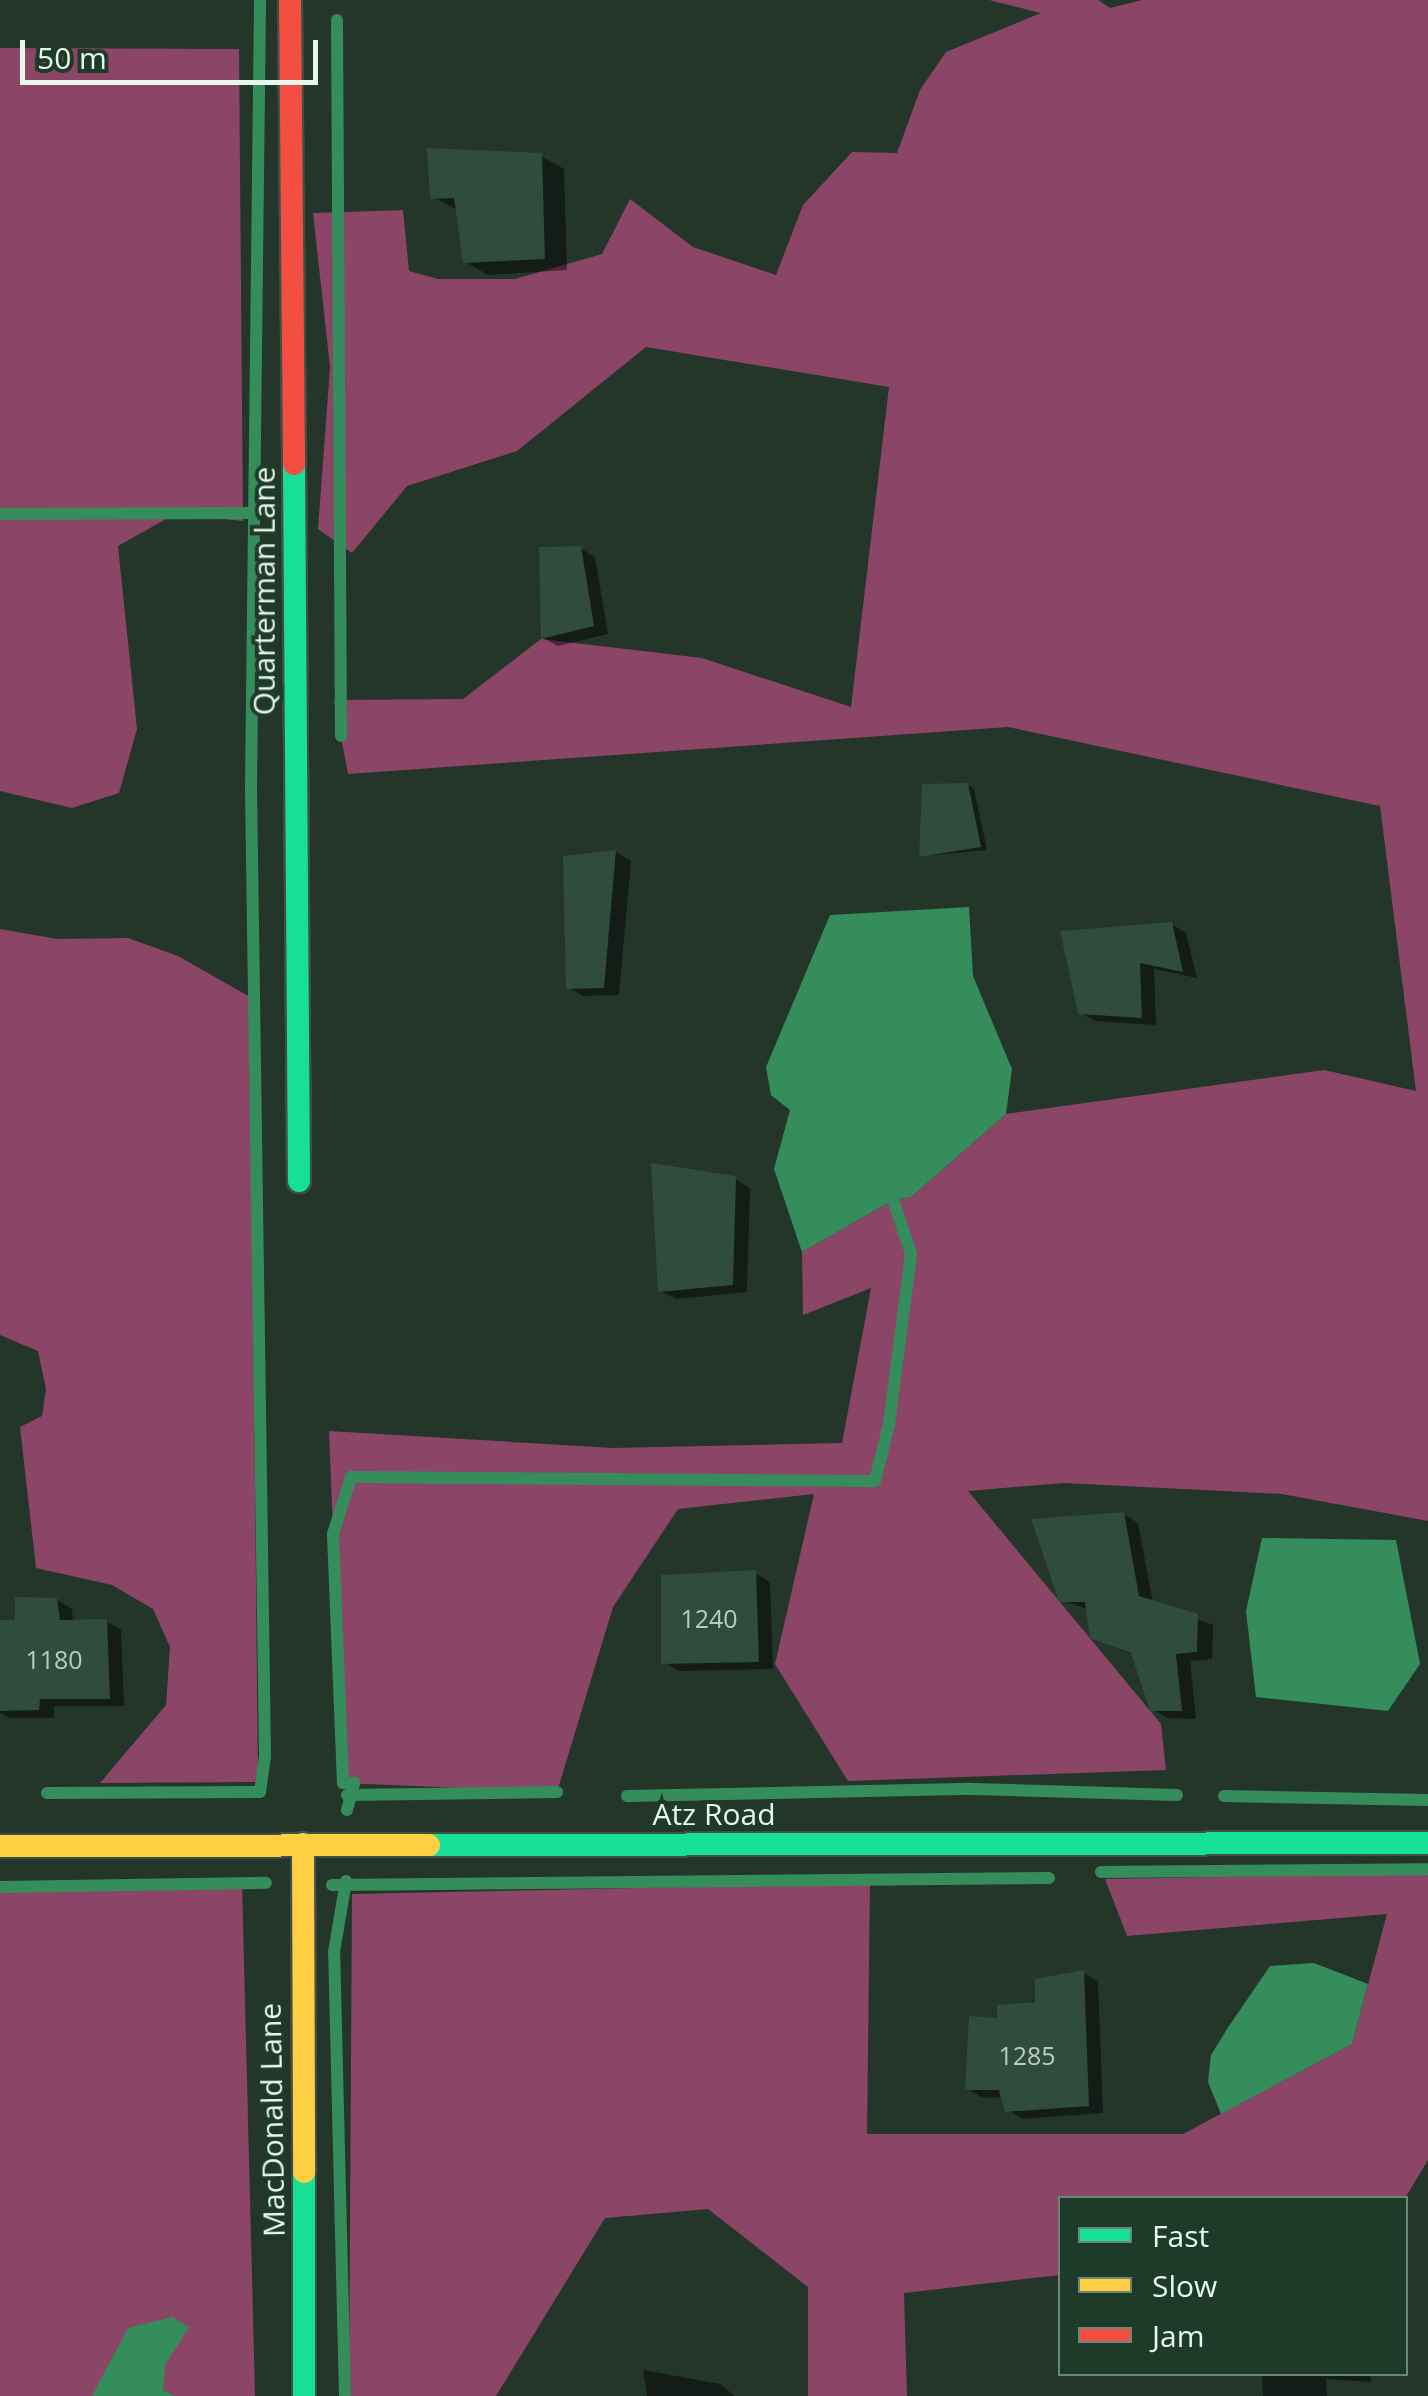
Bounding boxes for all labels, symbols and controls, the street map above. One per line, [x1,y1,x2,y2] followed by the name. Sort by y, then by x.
[25,20,322,82] scale bar
[37,37,107,78] text: 50 m
[246,467,282,715] street label: Quarterman Lane
[680,1603,738,1633] house number: 1240
[25,1644,83,1674] house number: 1180
[652,1796,776,1832] street label: Atz Road
[252,2003,292,2237] street label: MacDonald Lane
[998,2040,1056,2070] house number: 1285
[1058,2196,1408,2376] legend
[1152,2215,1209,2256] text: Fast
[1152,2265,1217,2306] text: Slow
[1152,2315,1205,2356] text: Jam

